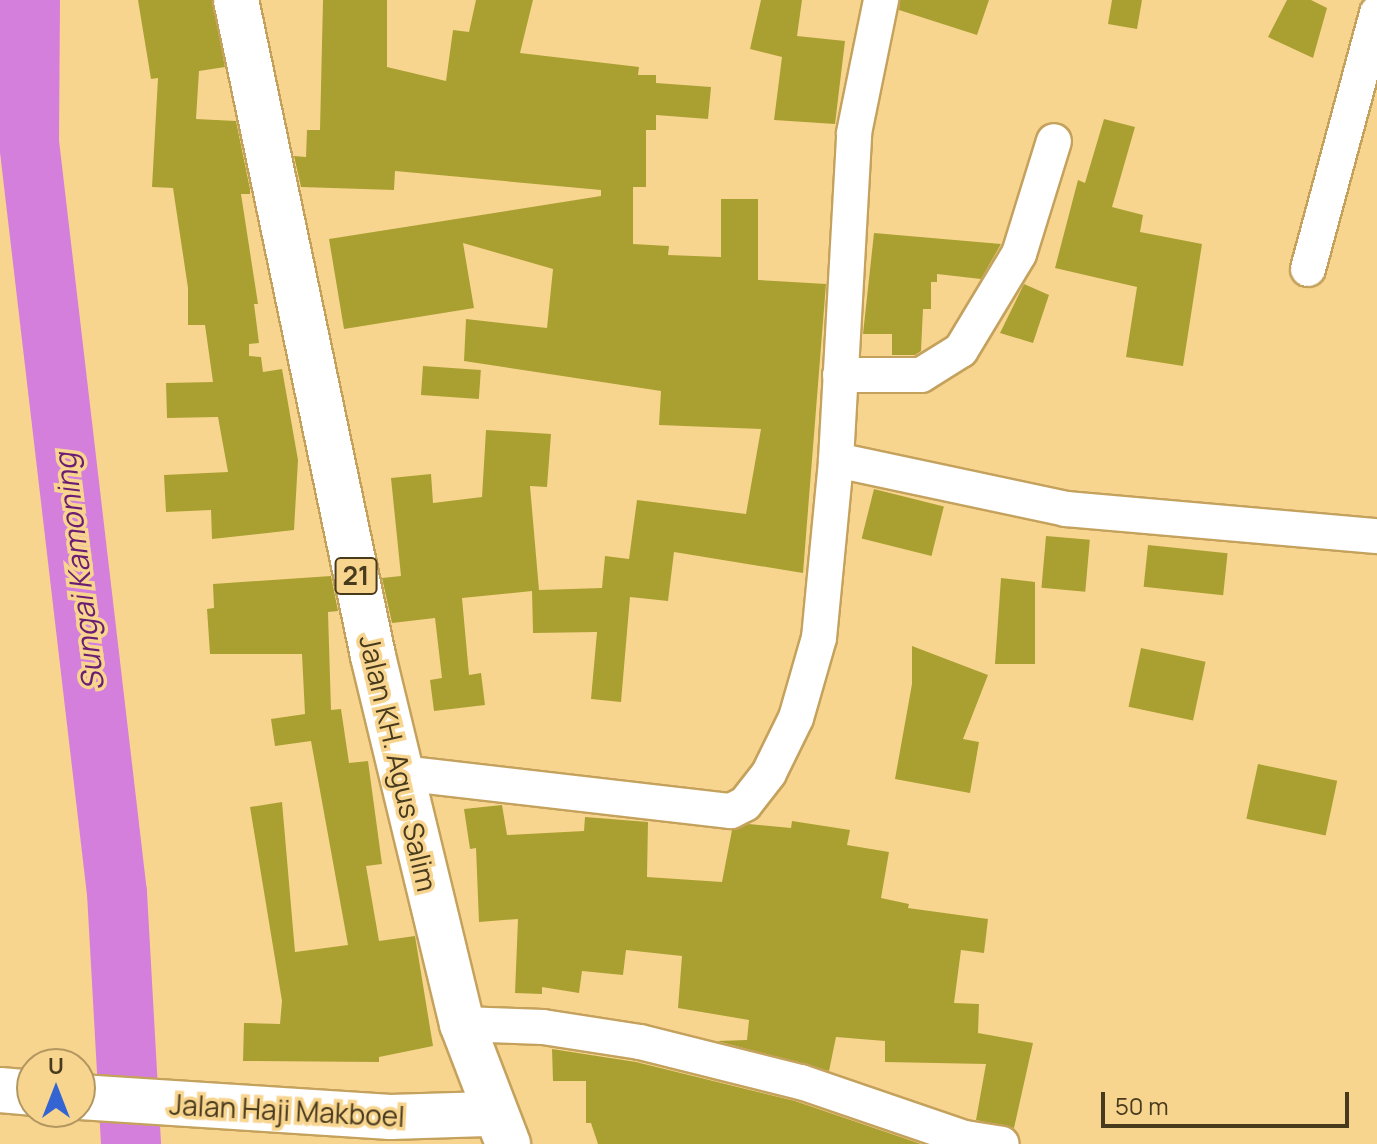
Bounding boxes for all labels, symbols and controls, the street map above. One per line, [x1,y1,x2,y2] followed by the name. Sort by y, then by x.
[47,451,111,693] water label: Sungai Kamoning
[334,554,378,598] road number: 21
[353,631,445,895] street label: Jalan KH. Agus Salim
[16,1048,96,1128] north arrow
[48,1051,64,1081] text: U
[1105,1076,1353,1126] scale bar
[168,1087,406,1133] street label: Jalan Haji Makboel
[1115,1089,1169,1122] text: 50 m

